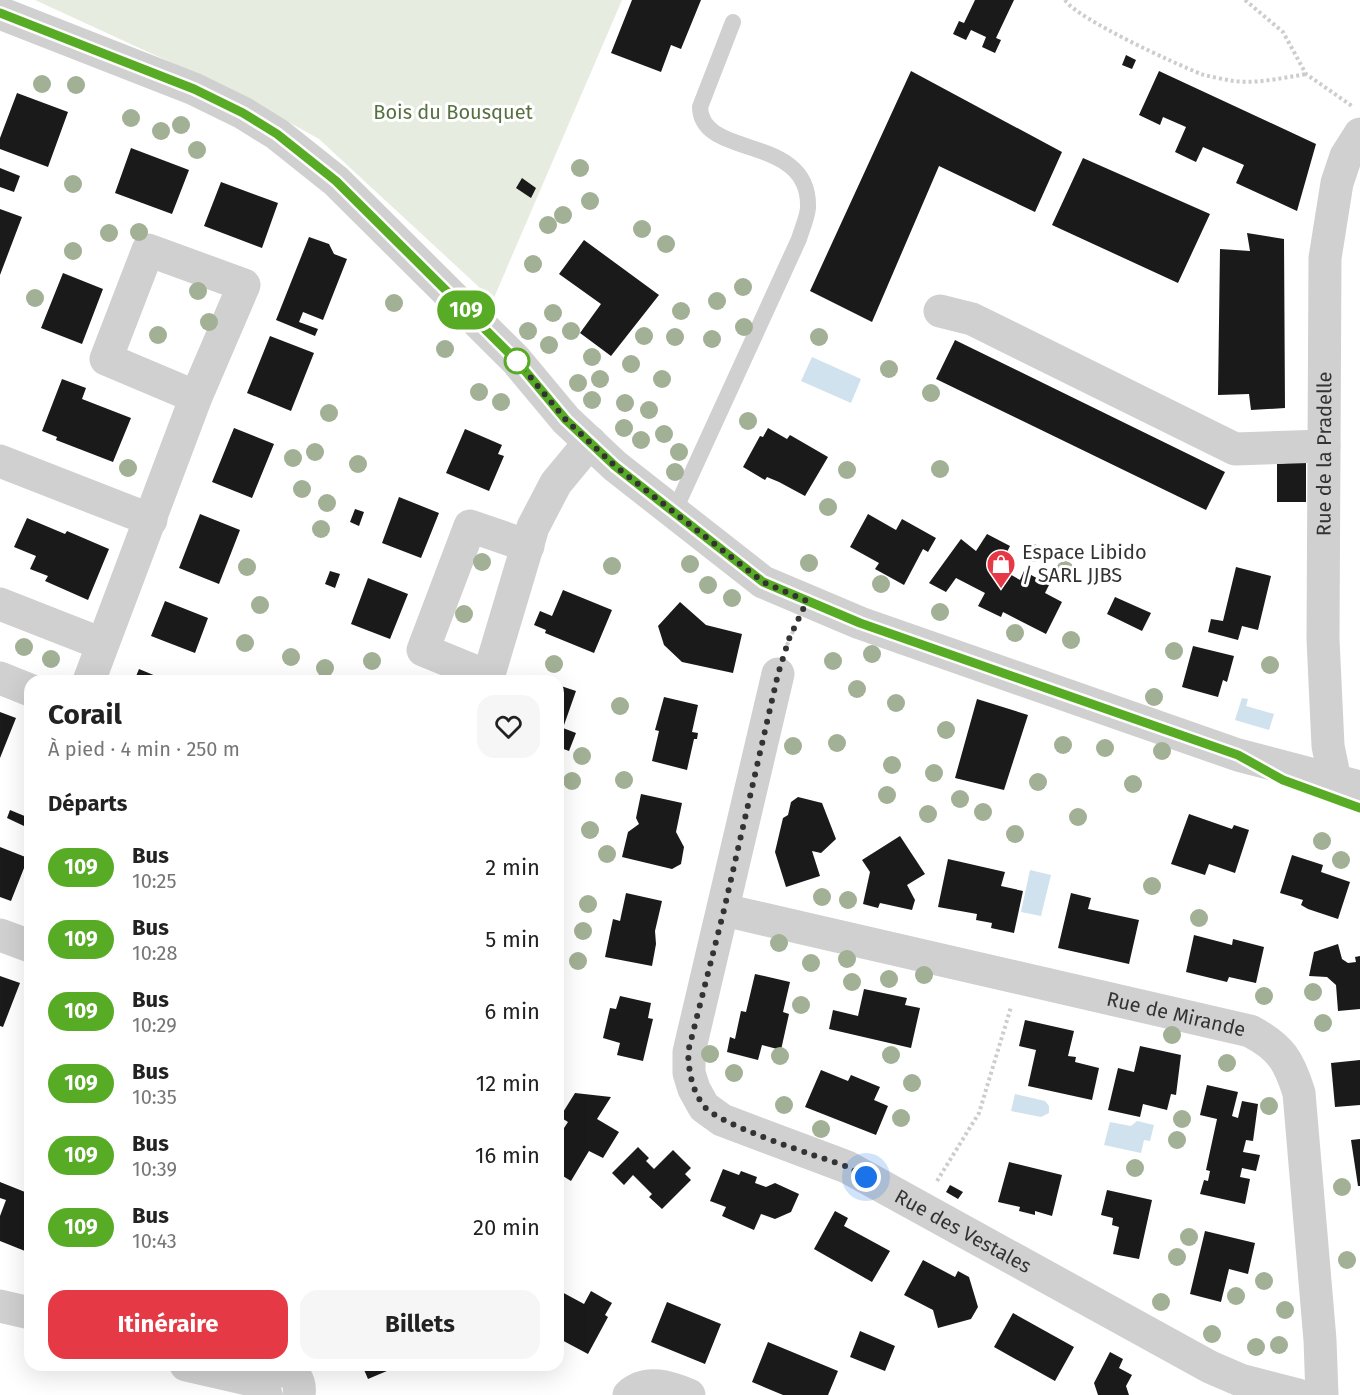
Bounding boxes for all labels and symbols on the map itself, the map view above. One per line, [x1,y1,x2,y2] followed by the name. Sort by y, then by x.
[373,100,534,124] park label: Bois du Bousquet
[432,290,500,330] line badge: 109
[504,348,530,374] unlabelled marker
[1312,371,1336,536] street label: Rue de la Pradelle
[1022,540,1147,587] place label: Espace Libido / SARL JJBS
[985,548,1017,590] shop icon: Espace Libido / SARL JJBS
[1104,986,1248,1042] street label: Rue de Mirande
[851,1162,881,1192] your location
[891,1184,1036,1278] street label: Rue des Vestales

